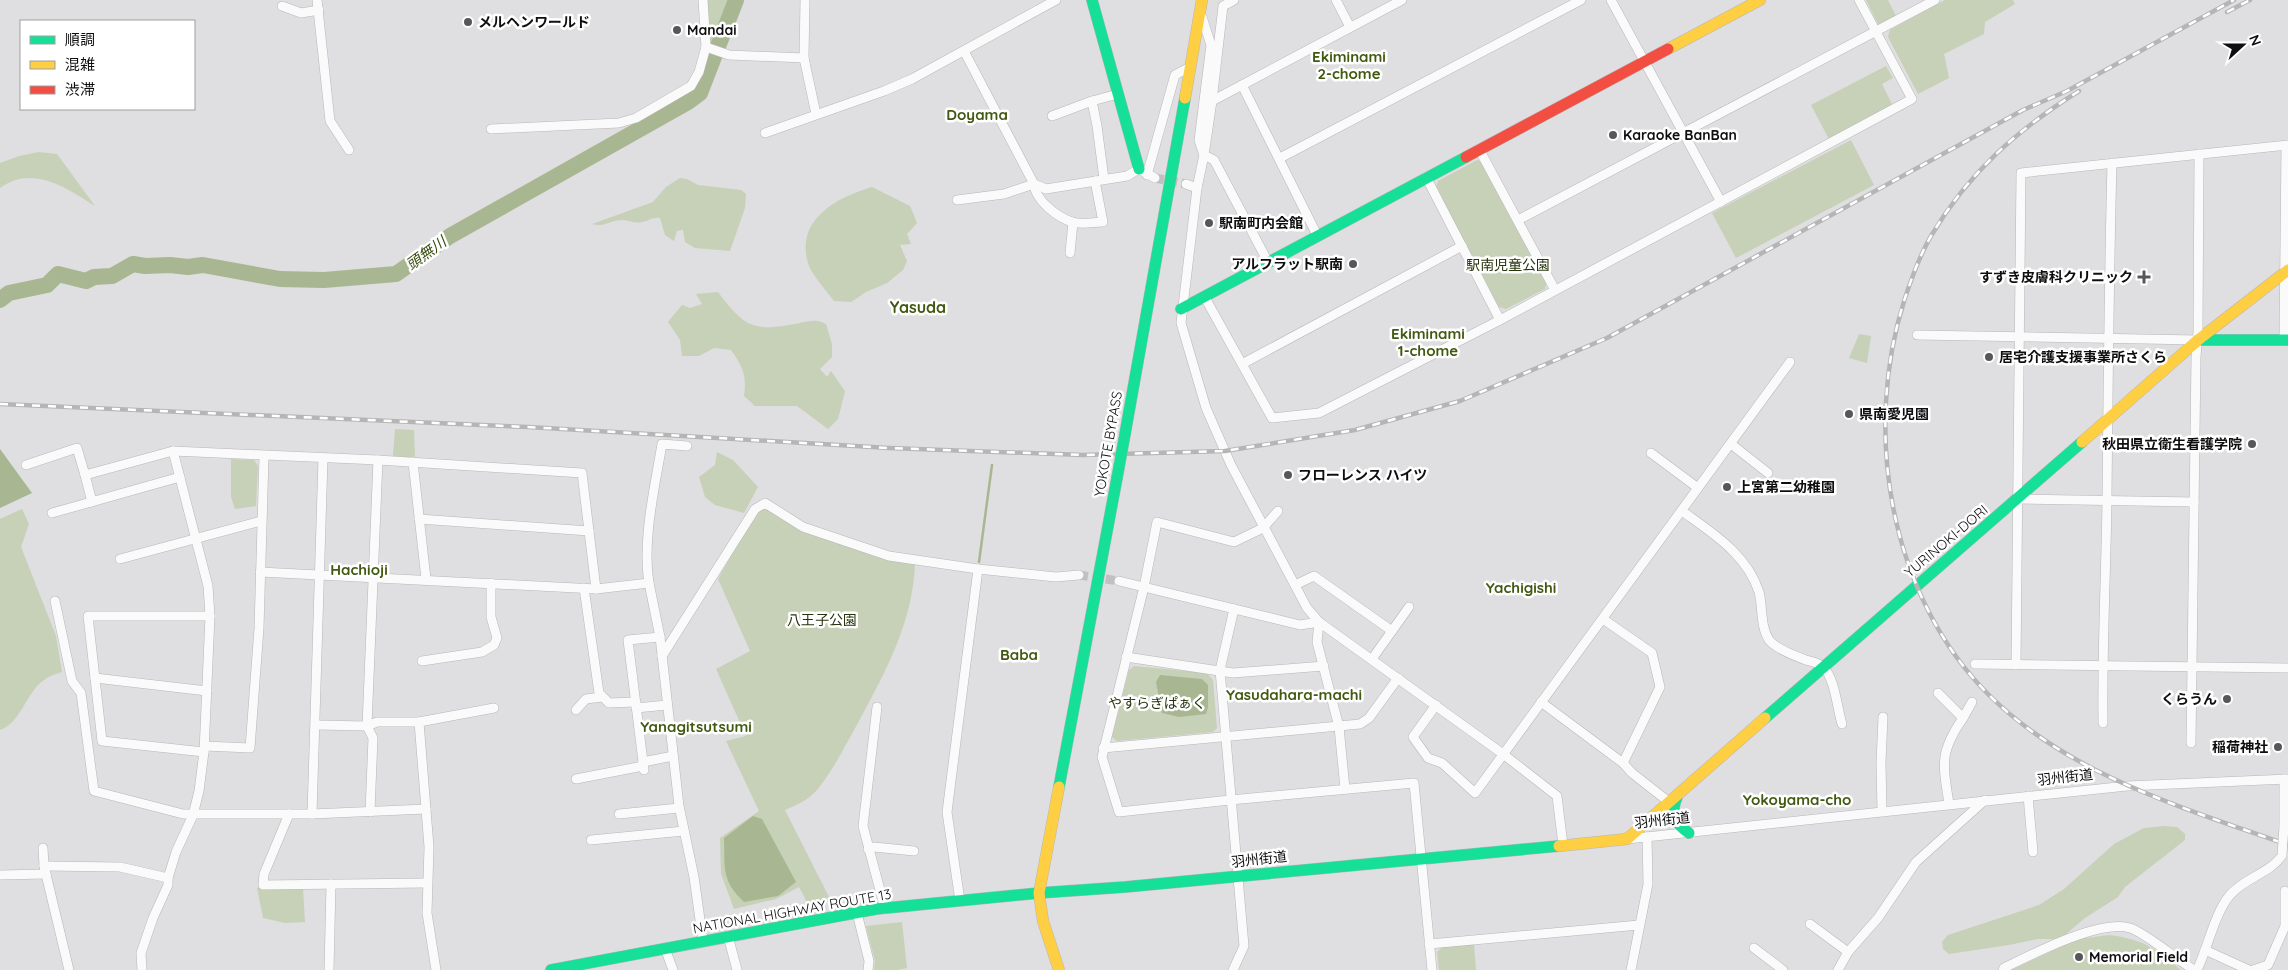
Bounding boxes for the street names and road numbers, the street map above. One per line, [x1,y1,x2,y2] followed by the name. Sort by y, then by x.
[1090,390,1126,498] street label: YOKOTE BYPASS
[1901,501,1991,581] street label: YURINOKI-DORI
[2036,765,2094,789] street label: 羽州街道
[1633,808,1691,832] street label: 羽州街道
[1230,847,1288,871] street label: 羽州街道
[691,885,893,937] street label: NATIONAL HIGHWAY ROUTE 13

